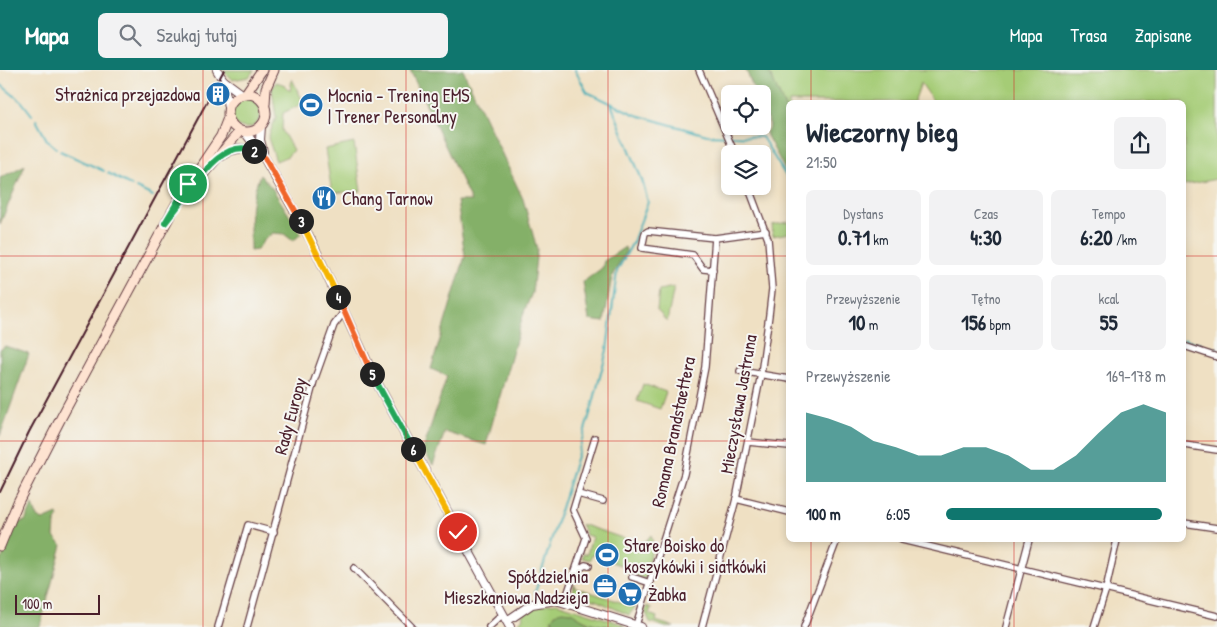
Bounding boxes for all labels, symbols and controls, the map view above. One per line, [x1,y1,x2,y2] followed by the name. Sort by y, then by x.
[98,13,448,58] search box
[25,19,68,51] text: Mapa
[116,21,144,49] icon: search
[156,22,238,48] text: Szukaj tutaj
[1010,23,1042,48] text: Mapa
[1070,23,1107,48] text: Trasa
[1135,23,1192,48] text: Zapisane
[205,81,231,107] building icon: Strażnica przejazdowa
[55,82,200,107] place label: Strażnica przejazdowa
[328,83,470,129] place label: Mocnia - Trening EMS | Trener Personalny
[721,85,771,195] map controls
[721,85,771,135] button: locate
[298,92,324,118] sports icon: Mocnia - Trening EMS | Trener Personalny
[806,113,958,151] text: Wieczorny bieg
[1114,117,1166,169] button: share
[242,138,266,164] pin: 2
[251,142,258,161] text: 2
[721,145,771,195] button: layers
[806,151,837,173] text: 21:50
[167,163,209,205] pin
[174,170,202,198] icon: arrive
[311,185,337,211] restaurant icon: Chang Tarnow
[342,186,433,211] place label: Chang Tarnow
[843,204,883,223] text: Dystans
[974,204,998,223] text: Czas
[1092,204,1125,223] text: Tempo
[288,208,314,234] pin: 3
[298,212,305,231] text: 3
[838,223,870,252] text: 0.71
[970,223,1002,252] text: 4:30
[1080,223,1113,252] text: 6:20
[870,230,889,249] text: km
[1113,230,1137,249] text: /km
[326,284,350,310] pin: 4
[336,288,341,307] text: 4
[826,289,900,308] text: Przewyższenie
[972,289,1000,308] text: Tętno
[1098,289,1119,308] text: kcal
[848,308,865,337] text: 10
[961,308,986,337] text: 156
[1100,308,1118,337] text: 55
[865,315,878,334] text: m
[986,315,1011,334] text: bpm
[713,333,763,475] street label: Mieczysława Jastruna
[645,354,701,510] street label: Romana Brandstaettera
[360,362,384,386] pin: 5
[370,365,375,384] text: 5
[806,365,891,387] text: Przewyższenie
[1106,365,1166,387] text: 169–178 m
[268,374,312,457] street label: Rady Europy
[400,436,426,462] pin: 6
[411,440,416,459] text: 6
[806,503,841,525] text: 100 m
[886,503,910,525] text: 6:05
[437,511,479,553] pin
[444,518,472,546] icon: check
[624,533,767,579] place label: Stare Boisko do koszykówki i siatkówki
[594,542,620,568] sports icon: Stare Boisko do koszykówki i siatkówki
[444,564,588,610] place label: Spółdzielnia Mieszkaniowa Nadzieja
[592,573,618,599] office icon: Spółdzielnia Mieszkaniowa Nadzieja
[617,581,643,607] supermarket icon: Żabka
[648,582,686,607] place label: Żabka
[15,592,100,615] scale bar
[22,594,52,613] text: 100 m

